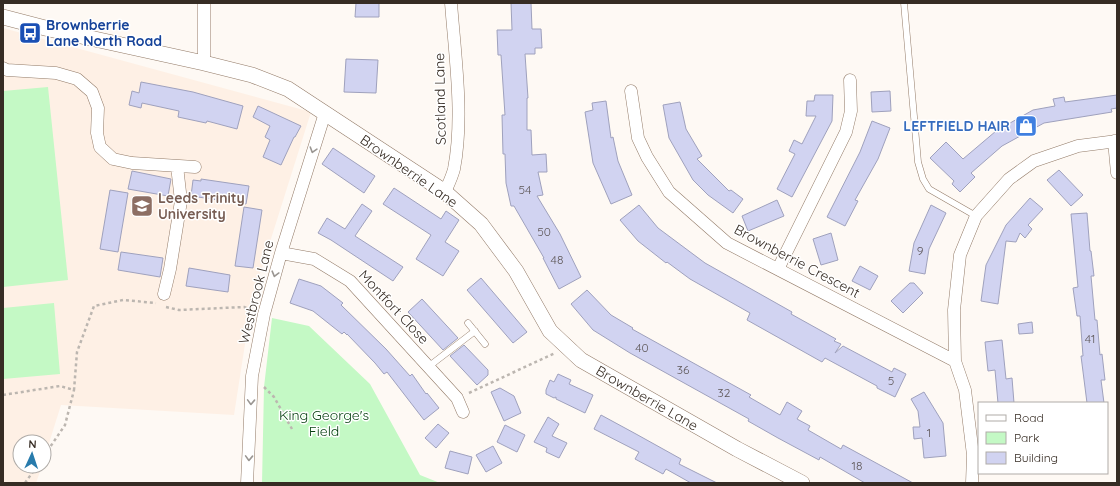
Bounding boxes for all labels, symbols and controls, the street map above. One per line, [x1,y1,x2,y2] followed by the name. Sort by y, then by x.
[46,16,162,50] place label: Brownberrie Lane North Road
[17,20,43,46] bus stop icon: Brownberrie Lane North Road
[430,53,450,145] street label: Scotland Lane
[1013,113,1039,139] shop icon: LEFTFIELD HAIR
[903,117,1010,135] place label: LEFTFIELD HAIR
[357,131,461,211] street label: Brownberrie Lane
[309,146,318,153] one-way arrow
[519,182,531,197] house number: 54
[158,189,245,223] place label: Leeds Trinity University
[129,193,155,219] school or university icon: Leeds Trinity University
[731,220,863,302] street label: Brownberrie Crescent
[537,224,551,239] house number: 50
[234,238,278,346] street label: Westbrook Lane
[917,243,924,258] house number: 9
[551,252,563,267] house number: 48
[355,266,433,348] street label: Montfort Close
[271,271,280,278] one-way arrow
[1085,331,1095,346] house number: 41
[635,340,649,355] house number: 40
[593,361,701,435] street label: Brownberrie Lane
[677,362,690,377] house number: 36
[888,373,894,388] house number: 5
[718,385,731,400] house number: 32
[247,399,255,405] one-way arrow
[978,402,1108,474] legend
[279,406,369,440] park label: King George's Field
[1014,410,1044,425] text: Road
[927,425,931,440] house number: 1
[1014,430,1039,445] text: Park
[12,434,52,474] north arrow
[28,437,37,451] text: N
[1014,450,1058,465] text: Building
[244,455,253,461] one-way arrow
[852,458,862,473] house number: 18

